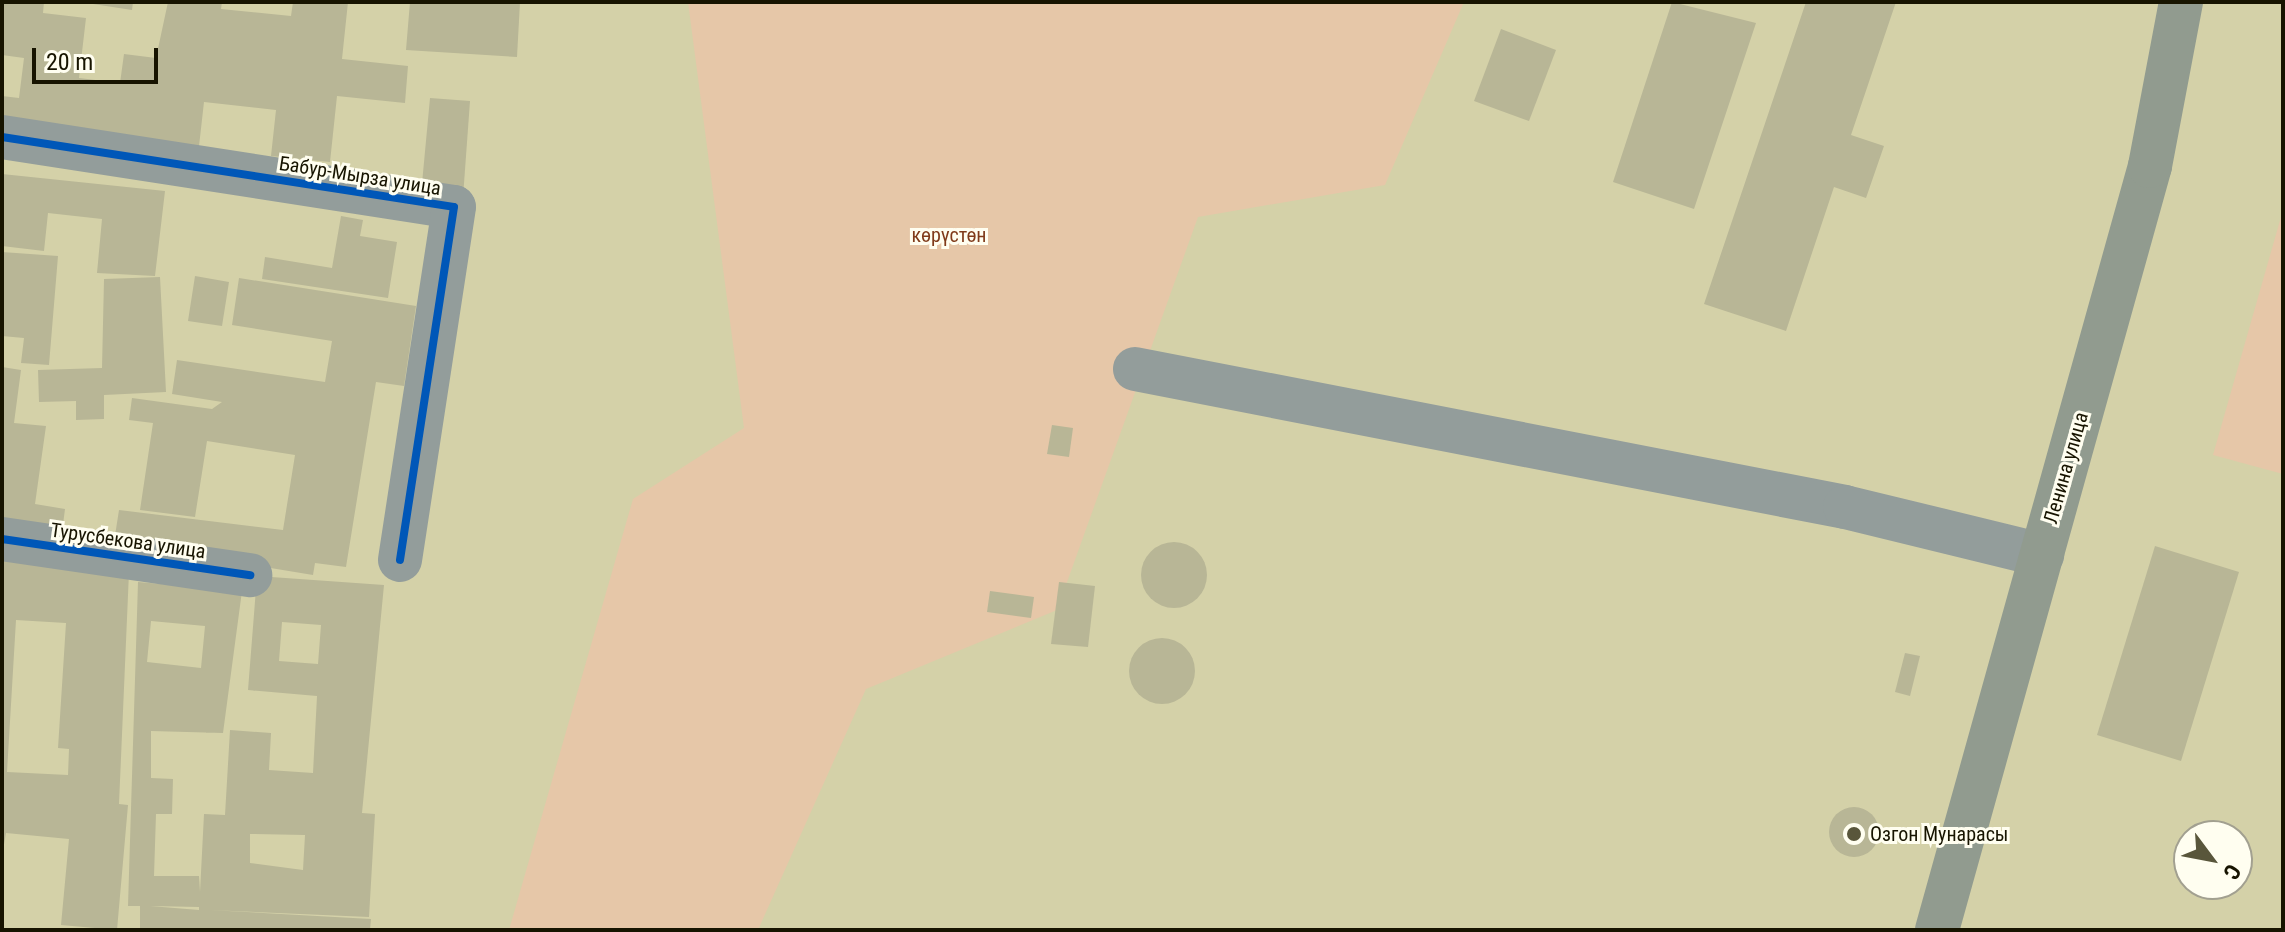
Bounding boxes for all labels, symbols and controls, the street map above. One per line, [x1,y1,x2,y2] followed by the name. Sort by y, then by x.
[36,32,162,82] scale bar
[46,48,93,76] text: 20 m
[277,151,443,201] street label: Бабур-Мырза улица
[911,223,987,247] park label: көрүстөн
[2039,410,2093,526] street label: Ленина улица
[49,518,207,564] street label: Турусбекова улица
[2173,820,2253,900] north arrow
[1870,822,2008,846] place label: Озгон Мунарасы
[1845,825,1863,843] marker: Озгон Мунарасы
[2218,860,2246,884] text: С

